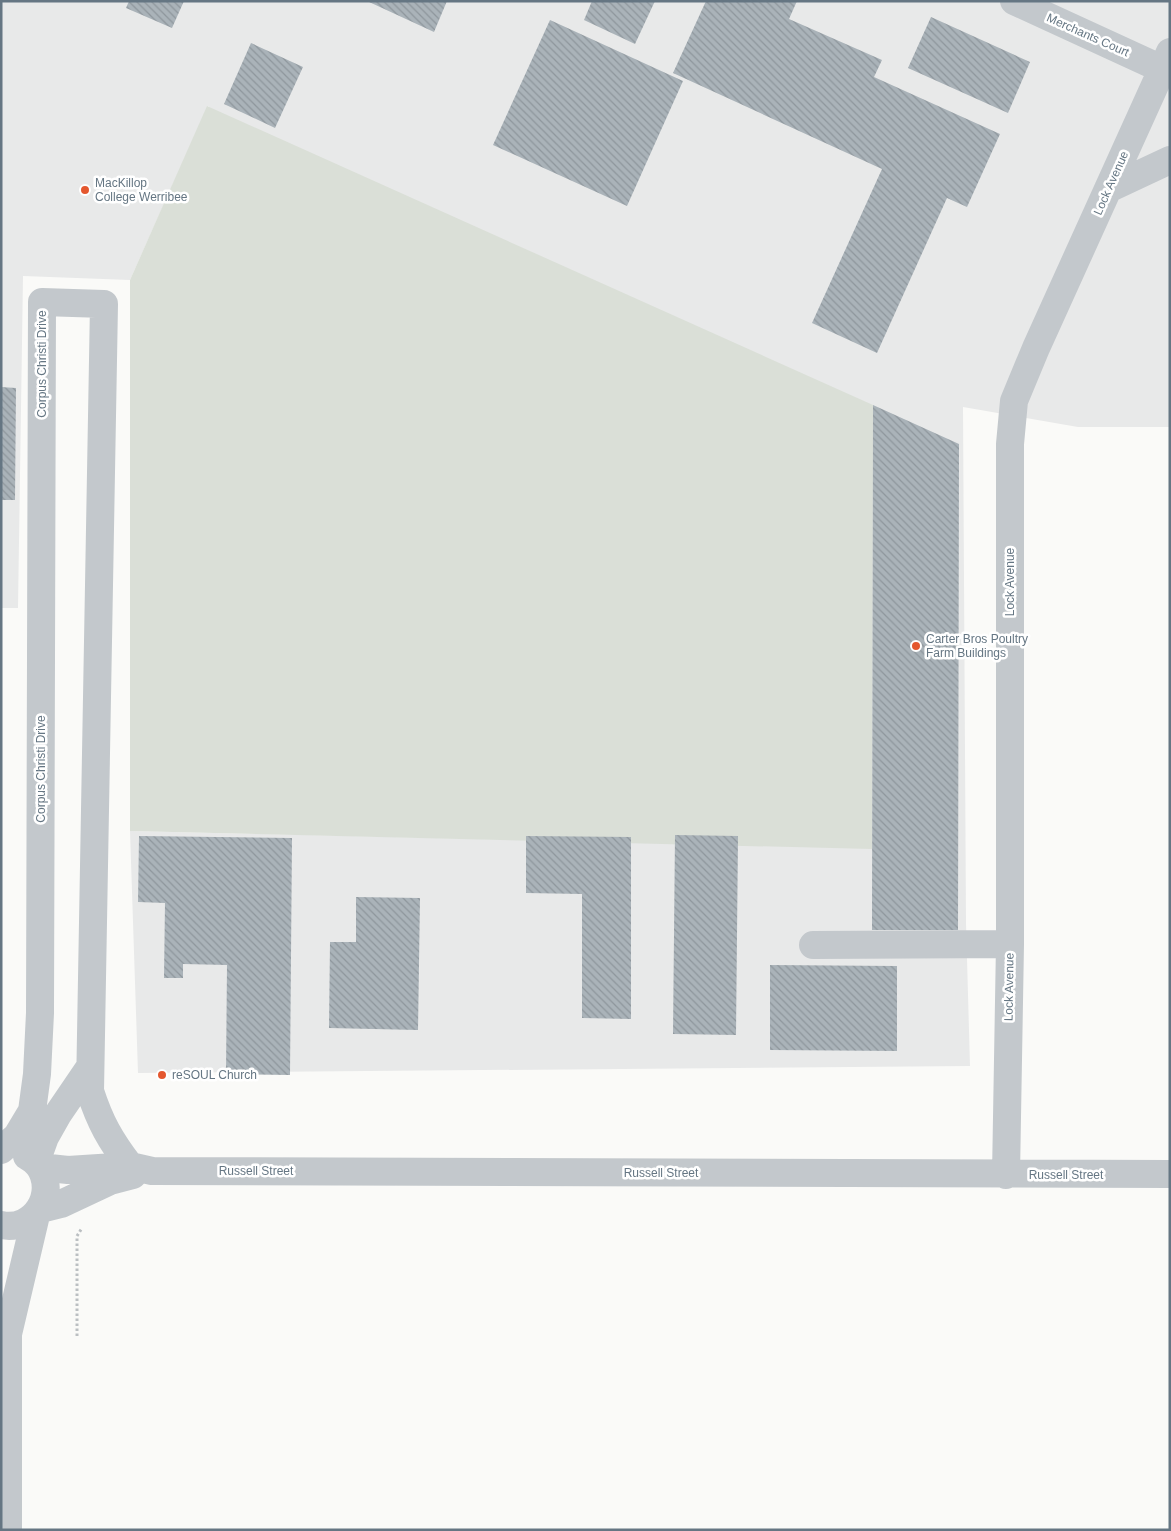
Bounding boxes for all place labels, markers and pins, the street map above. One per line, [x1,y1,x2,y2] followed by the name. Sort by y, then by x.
[95,176,188,204] place label: MacKillop College Werribee
[79,184,91,196] marker: MacKillop College Werribee
[926,632,1028,660] place label: Carter Bros Poultry Farm Buildings
[910,640,922,652] marker: Carter Bros Poultry Farm Buildings
[172,1068,257,1082] place label: reSOUL Church
[156,1069,168,1081] marker: reSOUL Church

